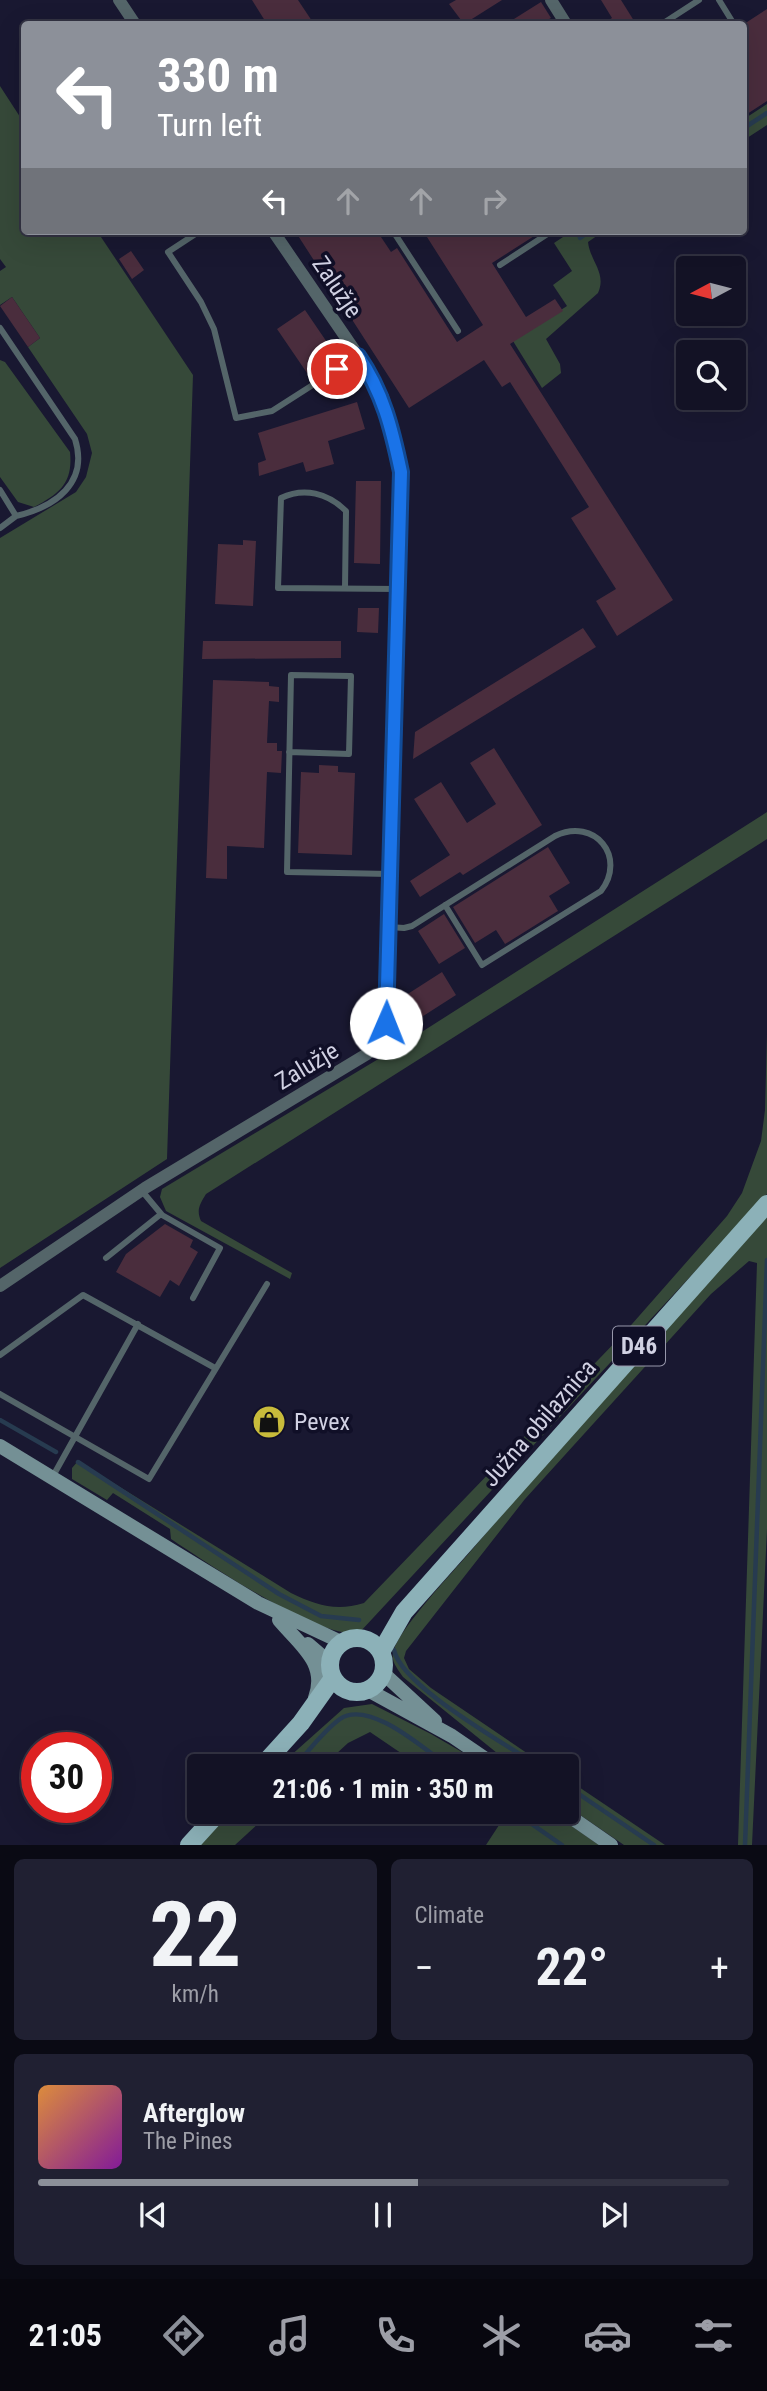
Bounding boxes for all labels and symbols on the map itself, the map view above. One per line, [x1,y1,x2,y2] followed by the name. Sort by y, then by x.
[306,251,368,323] street label: Zalužje
[676,256,746,326] north arrow
[307,339,367,399] pin
[349,986,423,1060] position arrow
[271,1036,343,1096] street label: Zalužje
[613,1326,665,1366] road number: D46
[476,1354,602,1492] street label: Južna obilaznica
[250,1403,288,1441] shop icon: Pevex
[294,1408,350,1436] place label: Pevex
[21,1732,112,1823] speed limit sign: 30

